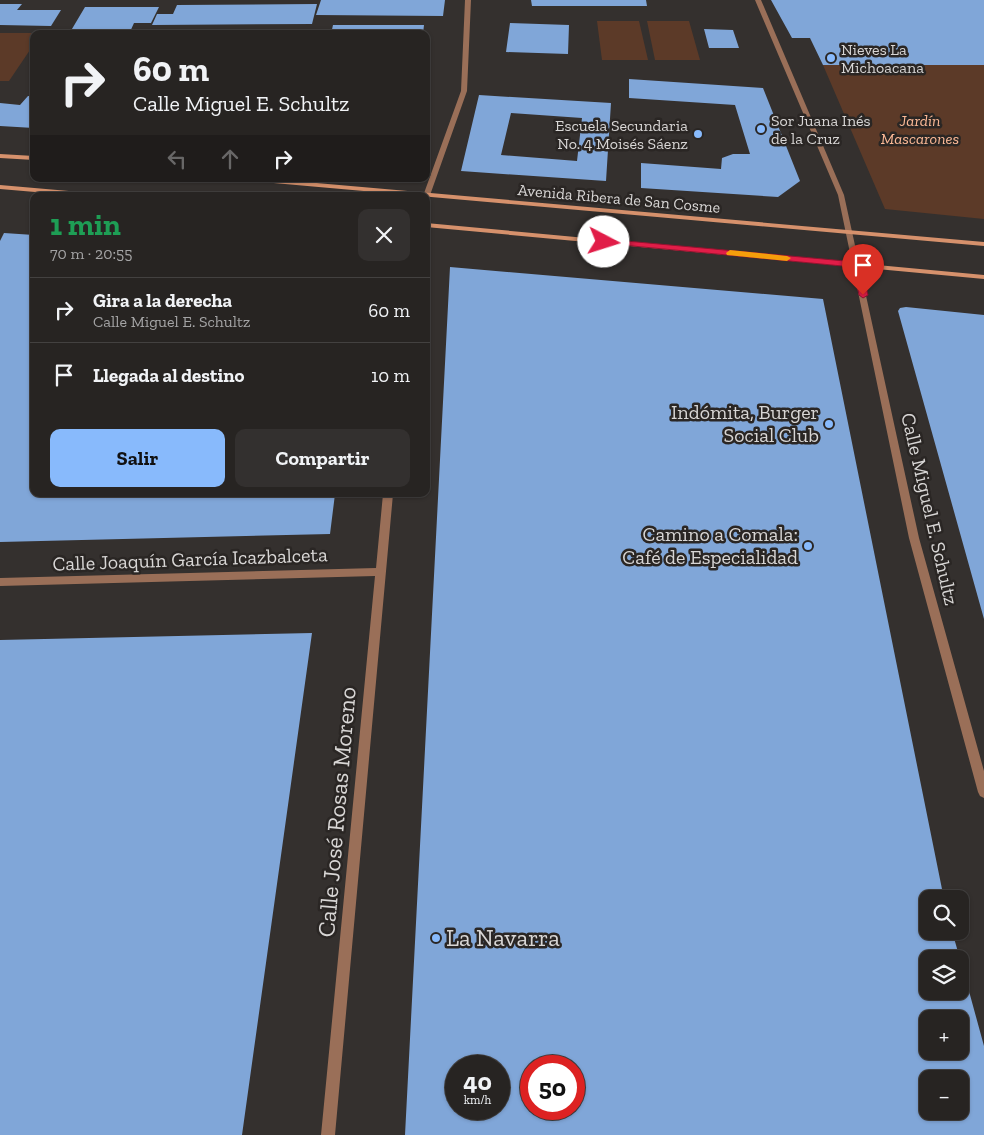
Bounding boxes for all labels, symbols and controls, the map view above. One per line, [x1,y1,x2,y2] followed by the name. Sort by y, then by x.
[841,40,924,77] place label: Nieves La Michoacana
[133,48,209,90] text: 60 m
[50,50,115,115] icon: right
[825,52,837,64] marker: Nieves La Michoacana
[133,90,349,117] text: Calle Miguel E. Schultz
[771,111,871,148] place label: Sor Juana Inés de la Cruz
[881,111,959,148] park label: Jardín Mascarones
[555,116,688,153] place label: Escuela Secundaria No. 4 Moisés Sáenz
[755,123,767,135] marker: Sor Juana Inés de la Cruz
[692,128,704,140] marker: Escuela Secundaria No. 4 Moisés Sáenz
[163,145,191,173] icon: left
[216,145,244,173] icon: ahead
[269,145,297,173] icon: right
[517,180,721,217] street label: Avenida Ribera de San Cosme
[50,207,121,243] text: 1 min
[358,209,410,261] button: close
[577,215,629,267] position arrow
[50,244,132,263] text: 70 m · 20:55
[842,244,884,295] pin
[849,251,877,279] icon: arrive
[93,289,232,312] text: Gira a la derecha
[50,296,78,324] icon: right
[368,299,410,322] text: 60 m
[93,312,250,331] text: Calle Miguel E. Schultz
[50,361,78,389] icon: arrive
[93,364,244,387] text: Llegada al destino
[371,364,410,387] text: 10 m
[671,400,819,447] place label: Indómita, Burger Social Club
[896,410,964,608] street label: Calle Miguel E. Schultz
[823,418,835,430] marker: Indómita, Burger Social Club
[50,429,225,487] button: Salir
[235,429,410,487] button: Compartir
[622,522,798,569] place label: Camino a Comala: Café de Especialidad
[802,540,814,552] marker: Camino a Comala: Café de Especialidad
[52,542,328,576] street label: Calle Joaquín García Icazbalceta
[311,686,362,938] street label: Calle José Rosas Moreno
[919,890,969,1120] map controls
[919,890,969,940] button: search
[446,923,560,952] place label: La Navarra
[430,932,442,944] marker: La Navarra
[919,950,969,1000] button: layers
[919,1010,969,1060] button: +
[520,1055,585,1120] speed limit sign: 50
[463,1066,492,1096] text: 40
[919,1070,969,1120] button: −
[464,1093,491,1107] text: km/h

